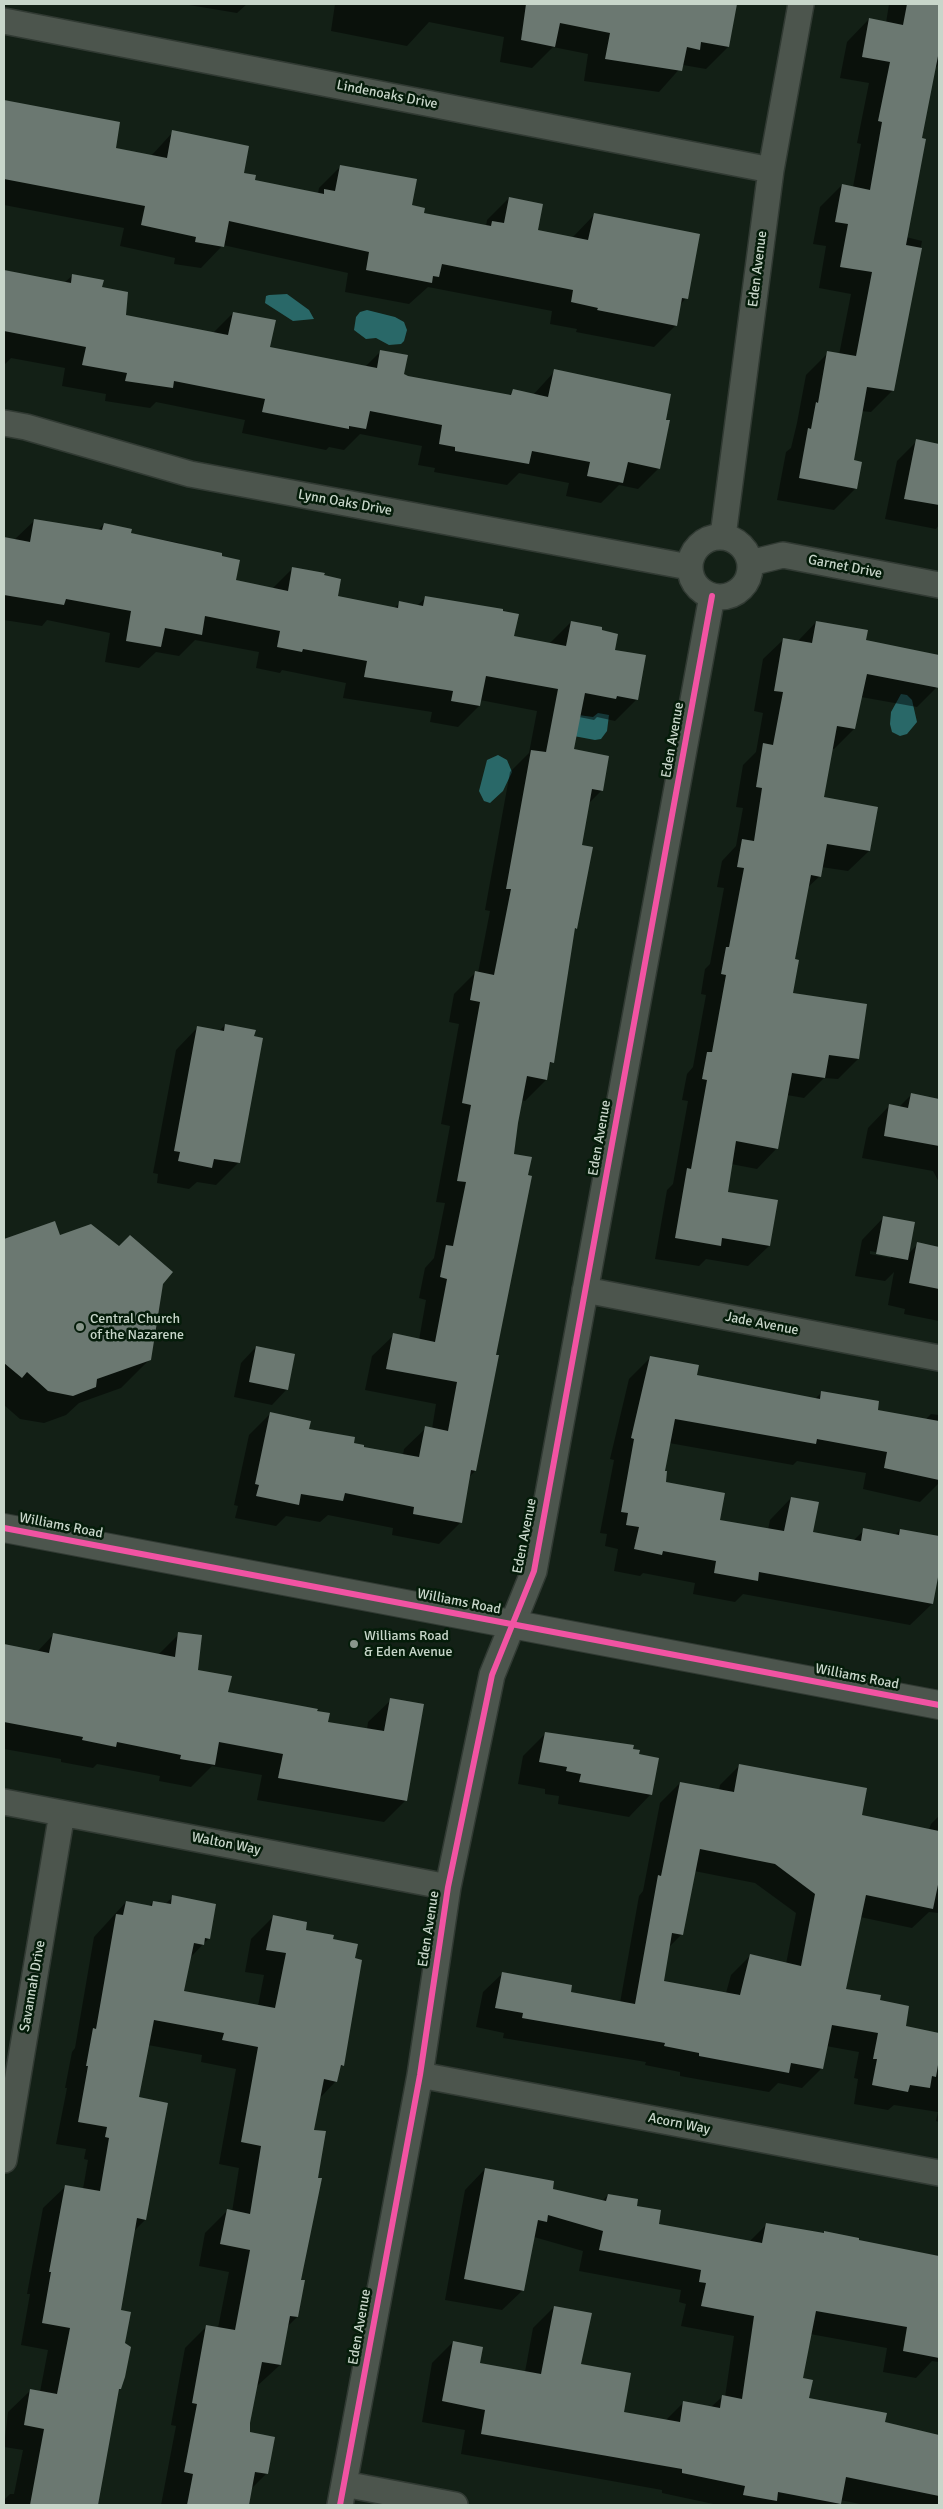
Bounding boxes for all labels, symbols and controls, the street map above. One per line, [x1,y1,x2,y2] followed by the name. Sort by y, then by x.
[335,77,439,113] street label: Lindenoaks Drive
[745,230,771,308] street label: Eden Avenue
[297,486,393,520] street label: Lynn Oaks Drive
[806,552,884,582] street label: Garnet Drive
[658,701,688,779] street label: Eden Avenue
[585,1099,615,1177] street label: Eden Avenue
[724,1309,800,1339] street label: Jade Avenue
[90,1311,184,1344] place label: Central Church of the Nazarene
[74,1321,86,1333] marker: Central Church of the Nazarene
[509,1497,541,1575] street label: Eden Avenue
[18,1510,104,1542] street label: Williams Road
[416,1586,502,1618] street label: Williams Road
[364,1628,453,1660] place label: Williams Road & Eden Avenue
[348,1638,360,1650] marker: Williams Road & Eden Avenue
[814,1661,900,1693] street label: Williams Road
[190,1829,262,1859] street label: Walton Way
[415,1890,443,1968] street label: Eden Avenue
[17,1939,49,2033] street label: Savannah Drive
[646,2110,712,2138] street label: Acorn Way
[345,2288,375,2366] street label: Eden Avenue

